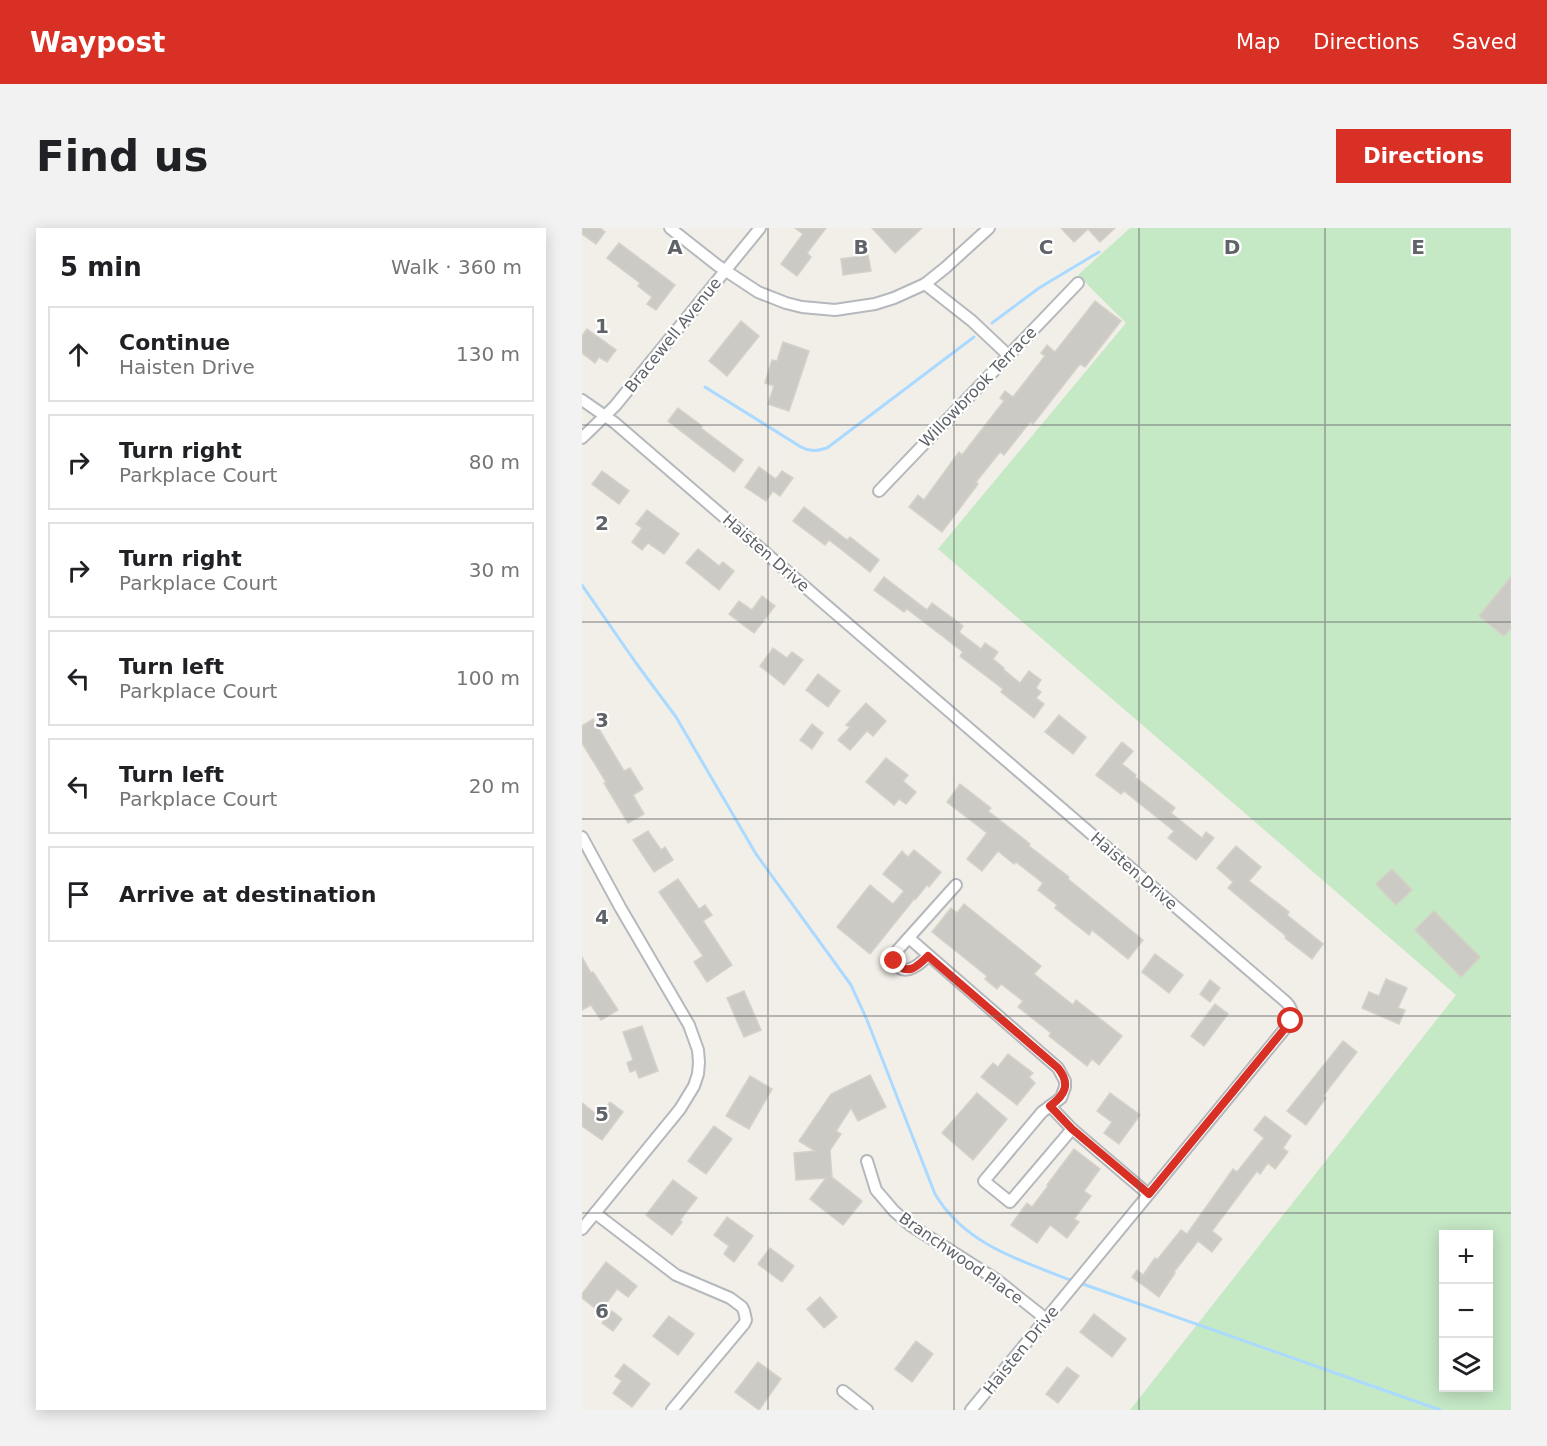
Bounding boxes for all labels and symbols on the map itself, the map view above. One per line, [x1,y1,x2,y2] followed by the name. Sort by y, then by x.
[667,235,683,259] text: A
[853,235,869,259] text: B
[1039,235,1053,259] text: C
[1224,235,1240,259] text: D
[1411,235,1425,259] text: E
[621,274,725,396] street label: Bracewell Avenue
[595,314,609,338] text: 1
[916,323,1040,451] street label: Willowbrook Terrace
[719,510,813,596] street label: Haisten Drive
[595,511,609,535] text: 2
[595,708,609,732] text: 3
[1087,828,1181,914] street label: Haisten Drive
[595,905,609,929] text: 4
[880,947,906,973] route end
[1277,1007,1303,1033] route start
[595,1102,609,1126] text: 5
[895,1208,1027,1308] street label: Branchwood Place
[595,1299,609,1323] text: 6
[979,1302,1063,1398] street label: Haisten Drive

